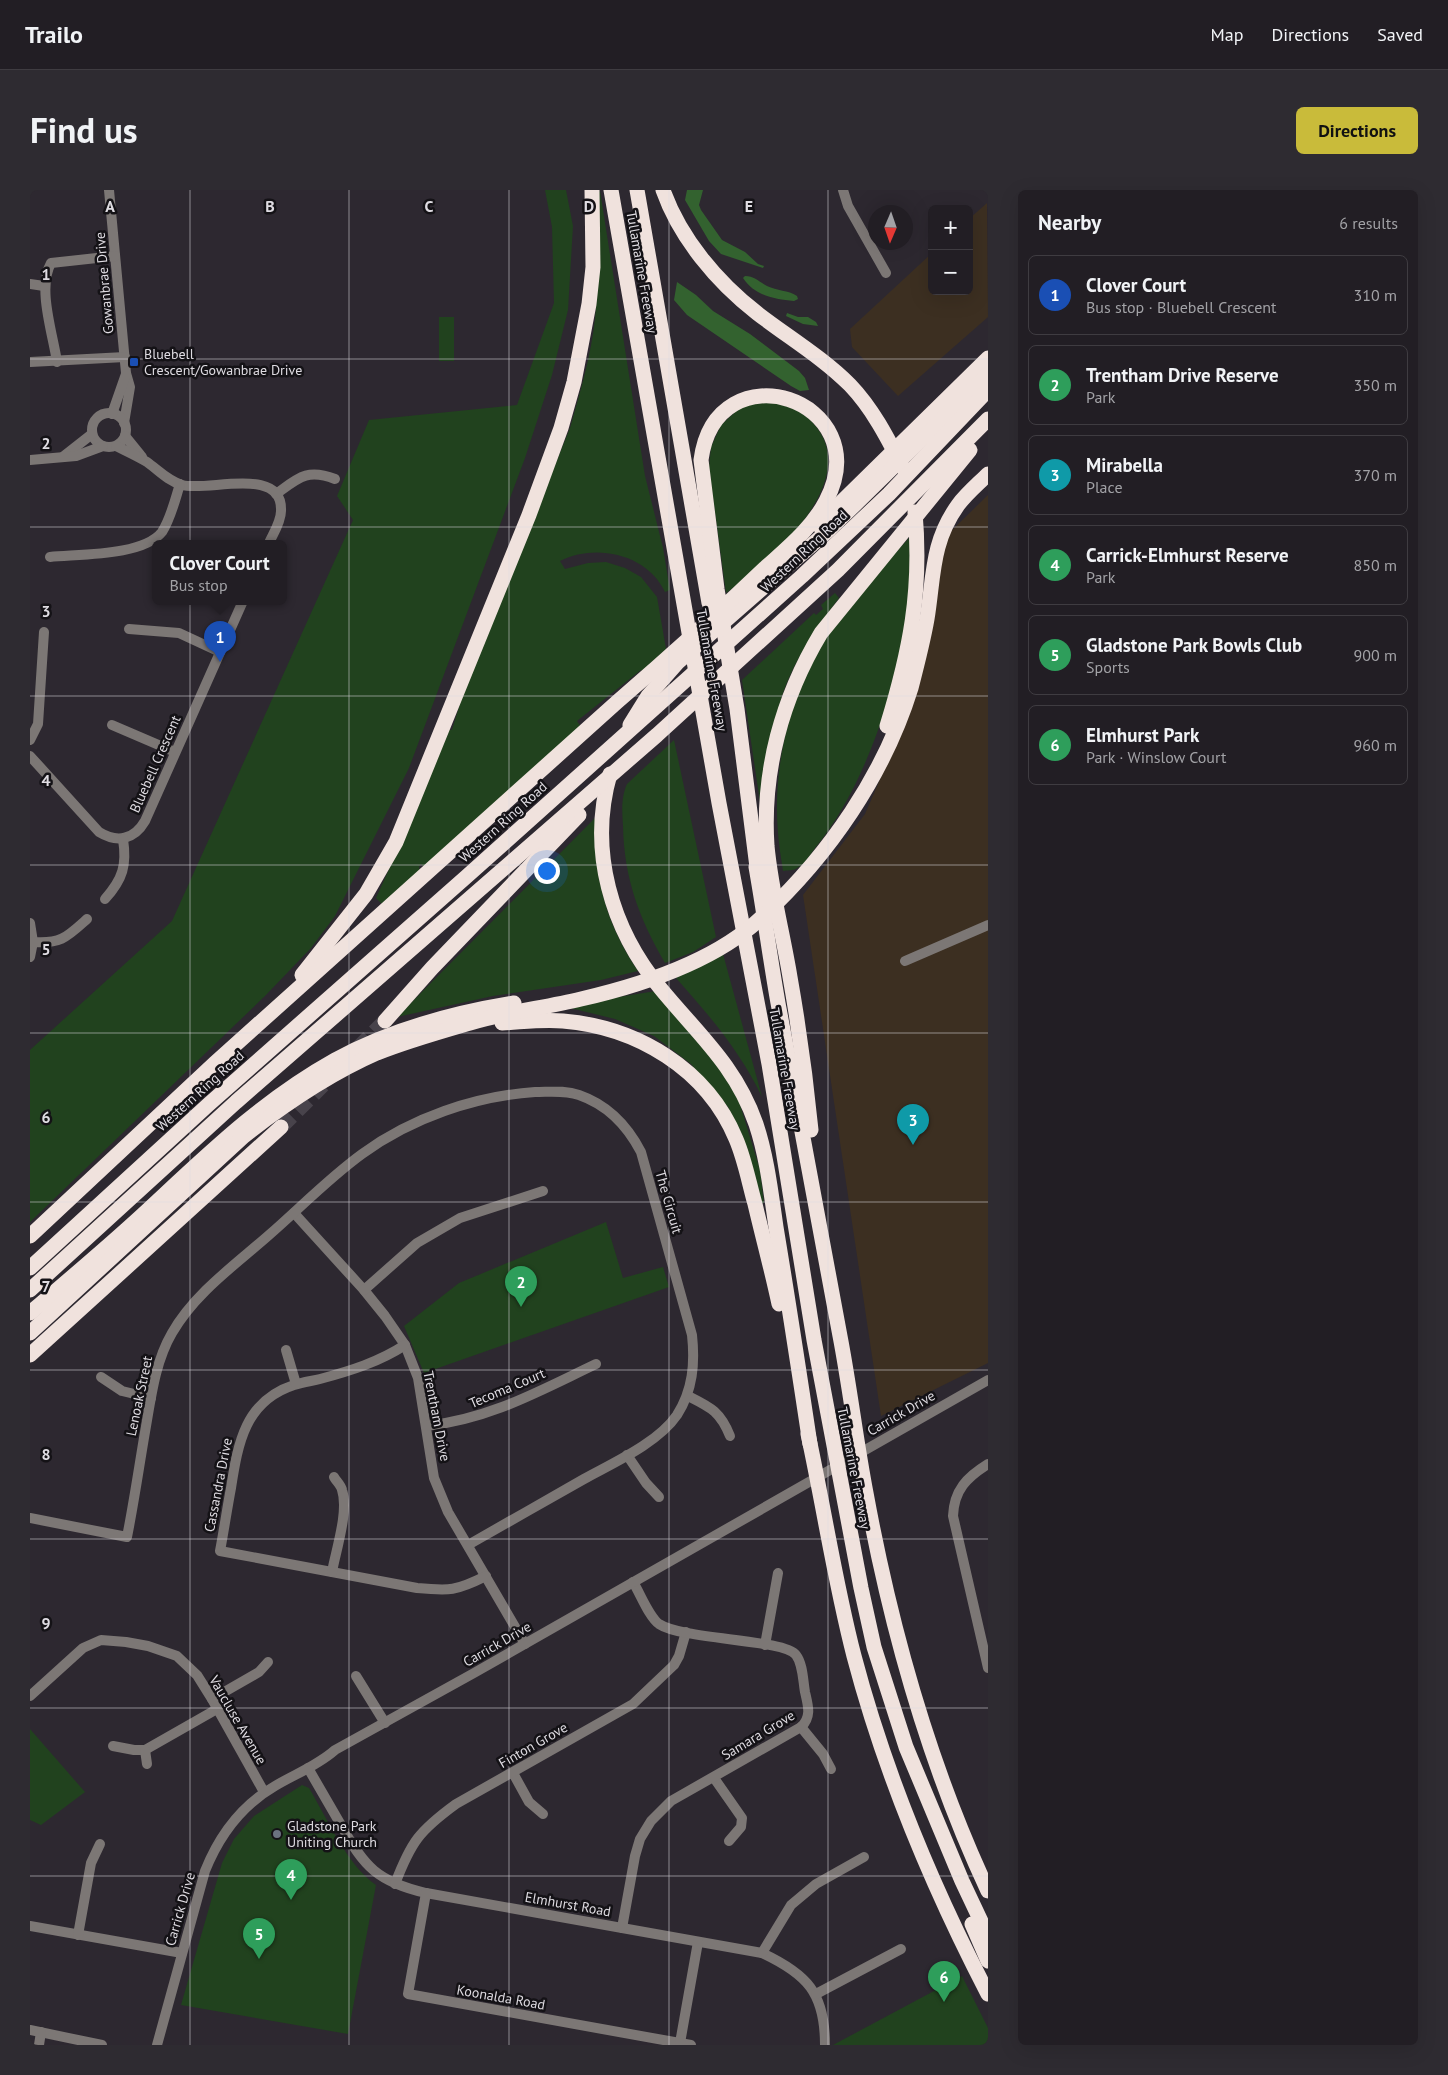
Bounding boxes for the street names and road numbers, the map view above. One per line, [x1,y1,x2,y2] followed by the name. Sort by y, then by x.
[622,209,662,335] street label: Tullamarine Freeway
[91,231,117,335] street label: Gowanbrae Drive
[757,506,851,596] street label: Western Ring Road
[692,607,732,733] street label: Tullamarine Freeway
[126,712,185,815] street label: Bluebell Crescent
[455,778,551,866] street label: Western Ring Road
[765,1006,805,1132] street label: Tullamarine Freeway
[152,1047,248,1135] street label: Western Ring Road
[651,1168,687,1236] street label: The Circuit
[122,1354,156,1438] street label: Lenoak Street
[466,1364,548,1412] street label: Tecoma Court
[419,1369,455,1463] street label: Trentham Drive
[864,1386,938,1440] street label: Carrick Drive
[833,1405,875,1531] street label: Tullamarine Freeway
[200,1436,236,1534] street label: Cassandra Drive
[460,1617,534,1671] street label: Carrick Drive
[205,1671,271,1768] street label: Vaucluse Avenue
[718,1706,798,1764] street label: Samara Grove
[495,1718,571,1772] street label: Finton Grove
[161,1870,199,1948] street label: Carrick Drive
[524,1888,612,1920] street label: Elmhurst Road
[455,1980,547,2014] street label: Koonalda Road

